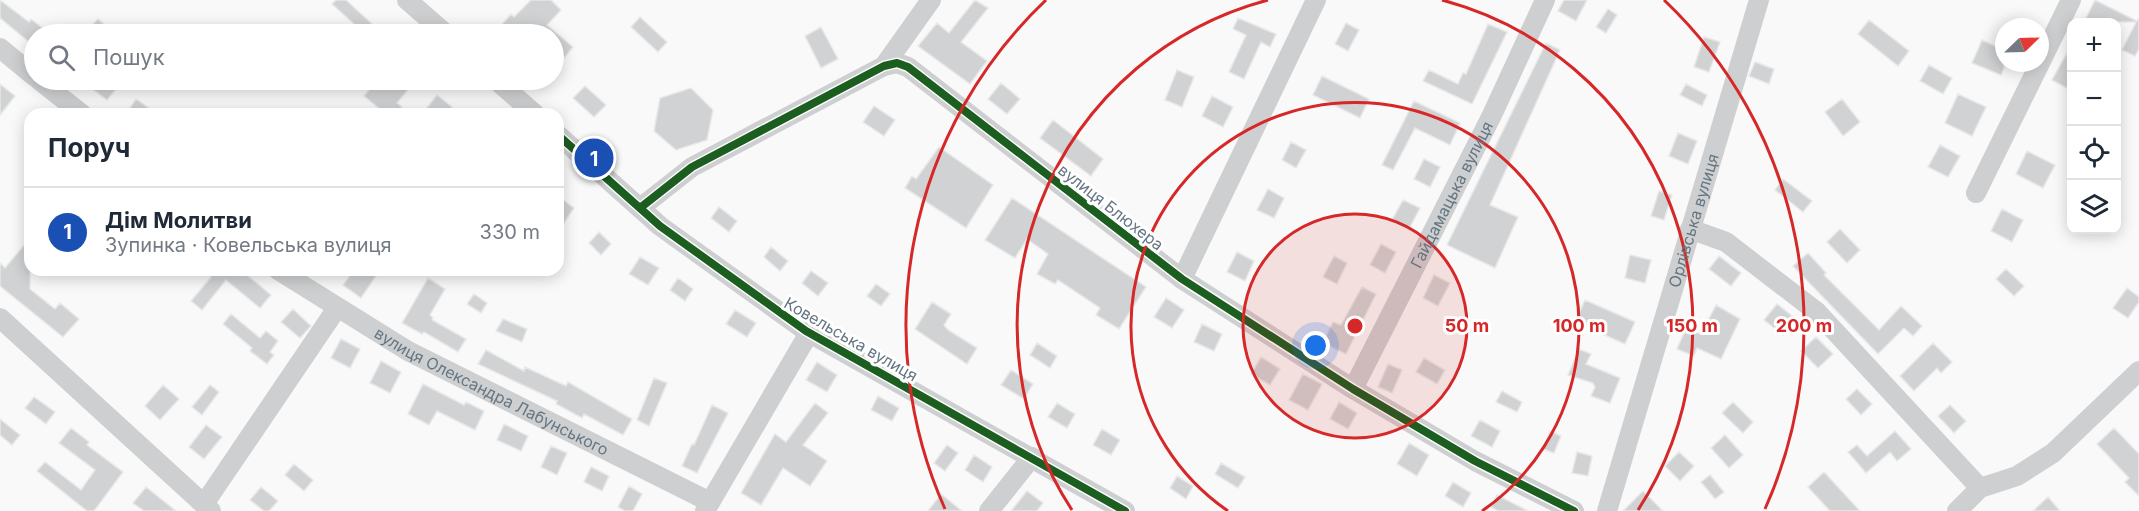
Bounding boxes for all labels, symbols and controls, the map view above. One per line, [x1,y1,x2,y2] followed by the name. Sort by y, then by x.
[1995,18,2049,72] north arrow
[2067,18,2121,234] map controls
[2067,18,2121,72] button: +
[24,24,564,90] search box
[45,41,78,74] icon: search
[93,44,165,70] text: Пошук
[2067,72,2121,126] button: −
[1406,118,1497,271] street label: Гайдамацька вулиця
[2067,126,2121,180] button: locate
[48,132,130,163] text: Поруч
[574,136,614,180] pin: 1
[1664,151,1723,290] street label: Орлівська вулиця
[1054,160,1168,254] street label: вулиця Блюхера
[2067,180,2121,234] button: layers
[105,207,252,233] text: Дім Молитви
[63,220,72,244] text: 1
[480,220,540,244] text: 330 m
[105,233,392,257] text: Зупинка · Ковельська вулиця
[781,293,921,385] street label: Ковельська вулиця
[1445,315,1489,336] text: 50 m
[1553,315,1605,336] text: 100 m
[1666,315,1718,336] text: 150 m
[1776,315,1832,336] text: 200 m
[1345,316,1365,336] centre of rings
[371,323,612,460] street label: вулиця Олександра Лабунського
[1301,331,1330,360] your location

